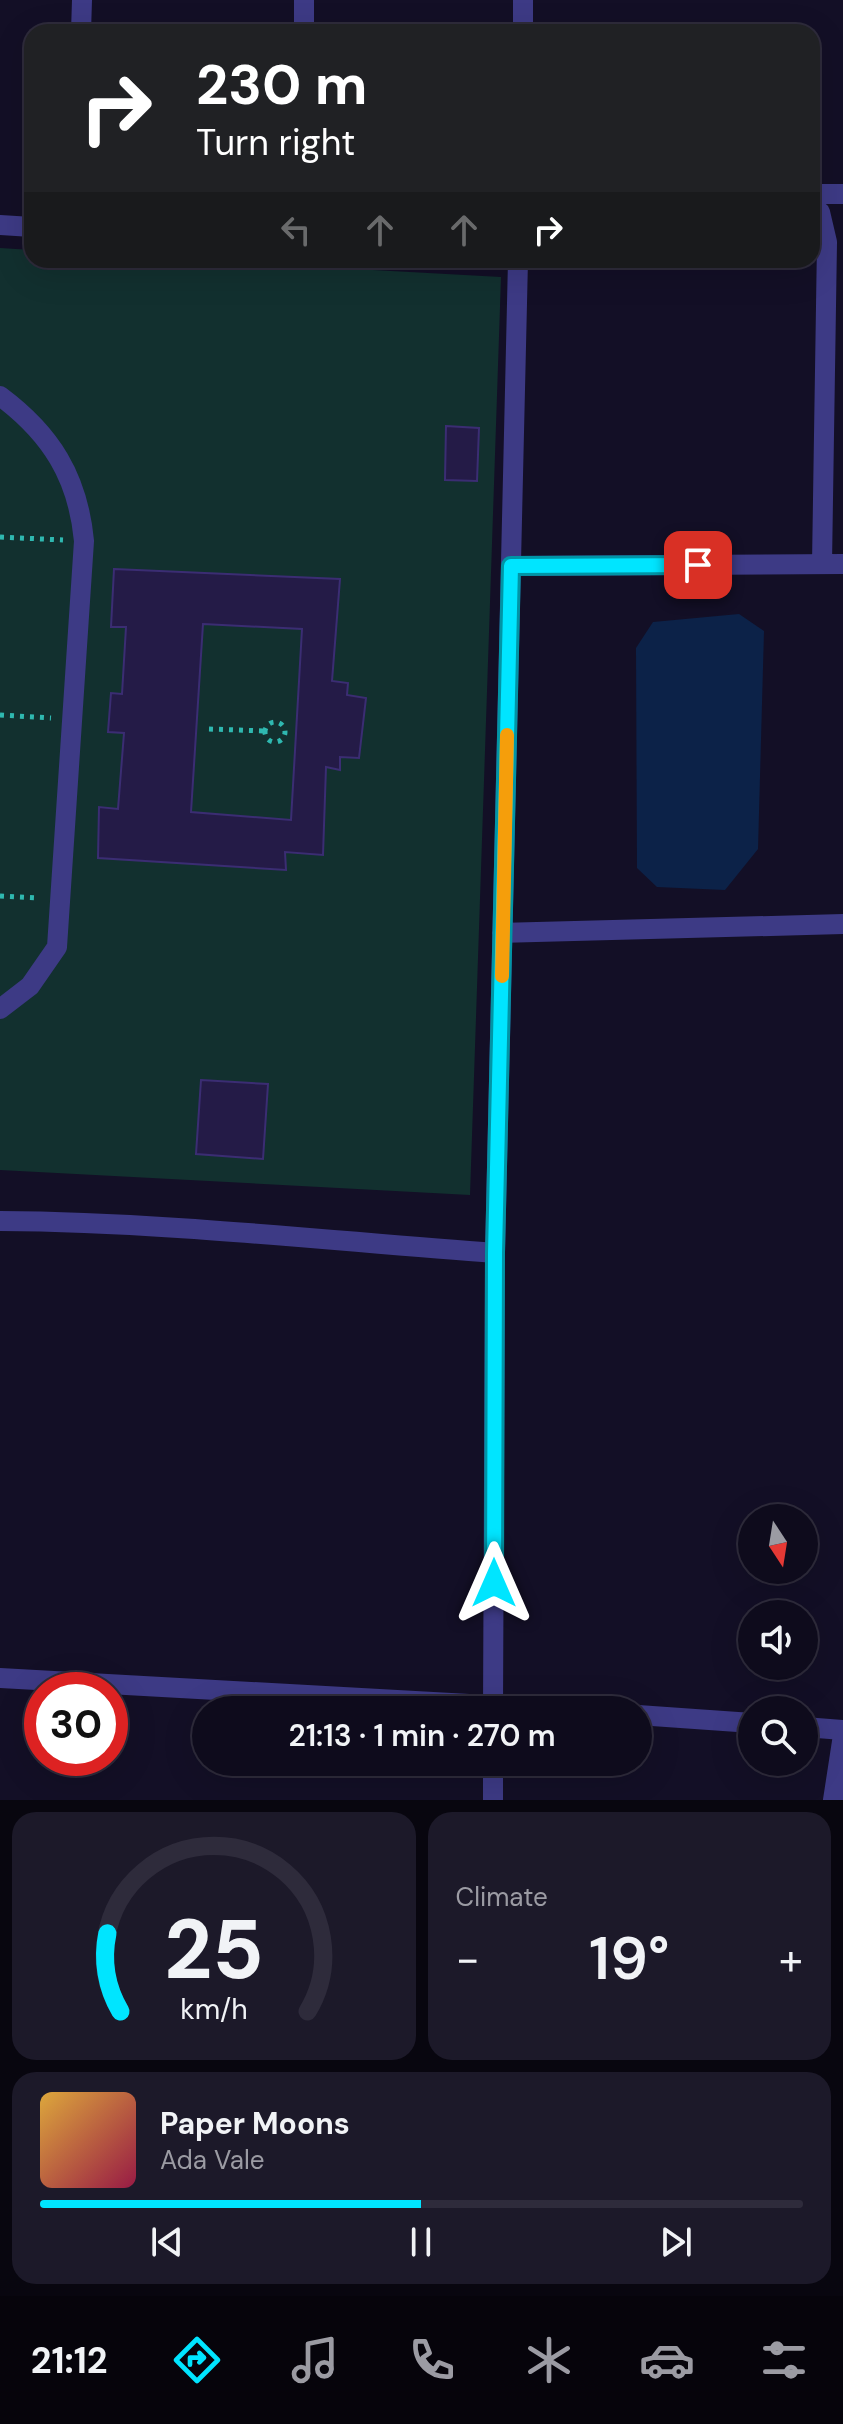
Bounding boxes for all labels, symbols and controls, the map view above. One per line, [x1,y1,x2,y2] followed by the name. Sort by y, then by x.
[196,48,367,121] text: 230 m
[64,56,168,160] icon: right
[196,119,355,166] text: Turn right
[274,208,318,252] icon: left
[358,208,402,252] icon: ahead
[442,208,486,252] icon: ahead
[526,208,570,252] icon: right
[664,531,732,599] pin
[676,543,720,587] icon: arrive
[738,1504,818,1584] north arrow
[738,1504,818,1776] map controls
[452,1541,536,1625] position arrow
[738,1600,818,1680] button: sound
[24,1672,128,1776] speed limit sign: 30
[738,1696,818,1776] button: search
[288,1716,556,1755] text: 21:13 · 1 min · 270 m
[456,1880,548,1914] text: Climate
[164,1895,264,2004] text: 25
[589,1919,669,1998] text: 19°
[456,1930,480,1988] text: −
[779,1930,803,1988] text: +
[180,1991,248,2028] text: km/h
[160,2104,350,2143] text: Paper Moons
[160,2143,265,2177] text: Ada Vale
[145,2220,189,2264] icon: previous
[399,2220,443,2264] icon: pause
[654,2220,698,2264] icon: next
[169,2332,225,2388] icon: directions
[287,2332,343,2388] icon: music
[404,2332,460,2388] icon: phone
[521,2332,577,2388] icon: climate
[639,2332,695,2388] icon: car
[756,2332,812,2388] icon: filters
[31,2337,108,2384] text: 21:12

